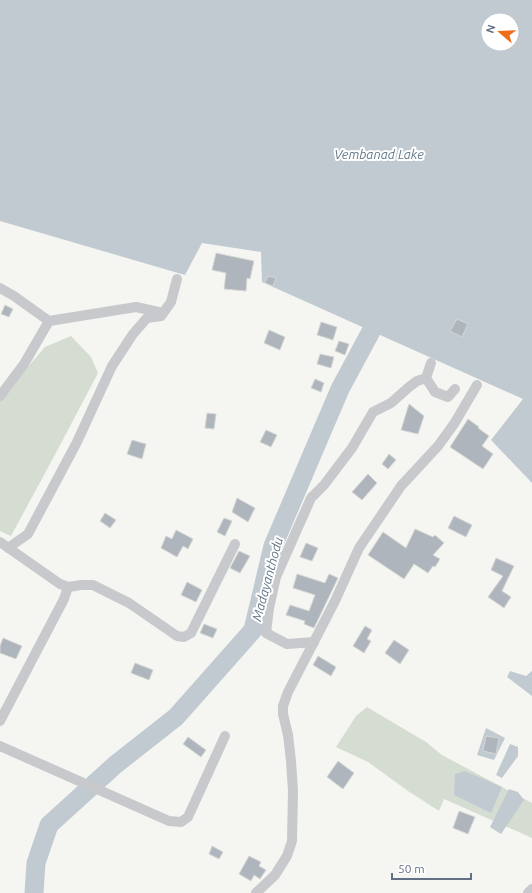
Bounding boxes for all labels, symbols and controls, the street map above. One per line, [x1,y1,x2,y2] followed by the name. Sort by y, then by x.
[480,12,520,52] north arrow
[484,23,498,35] text: N
[334,147,424,161] water label: Vembanad Lake
[249,536,285,622] water label: Madayanthodu
[392,855,471,881] scale bar
[398,862,425,875] text: 50 m

